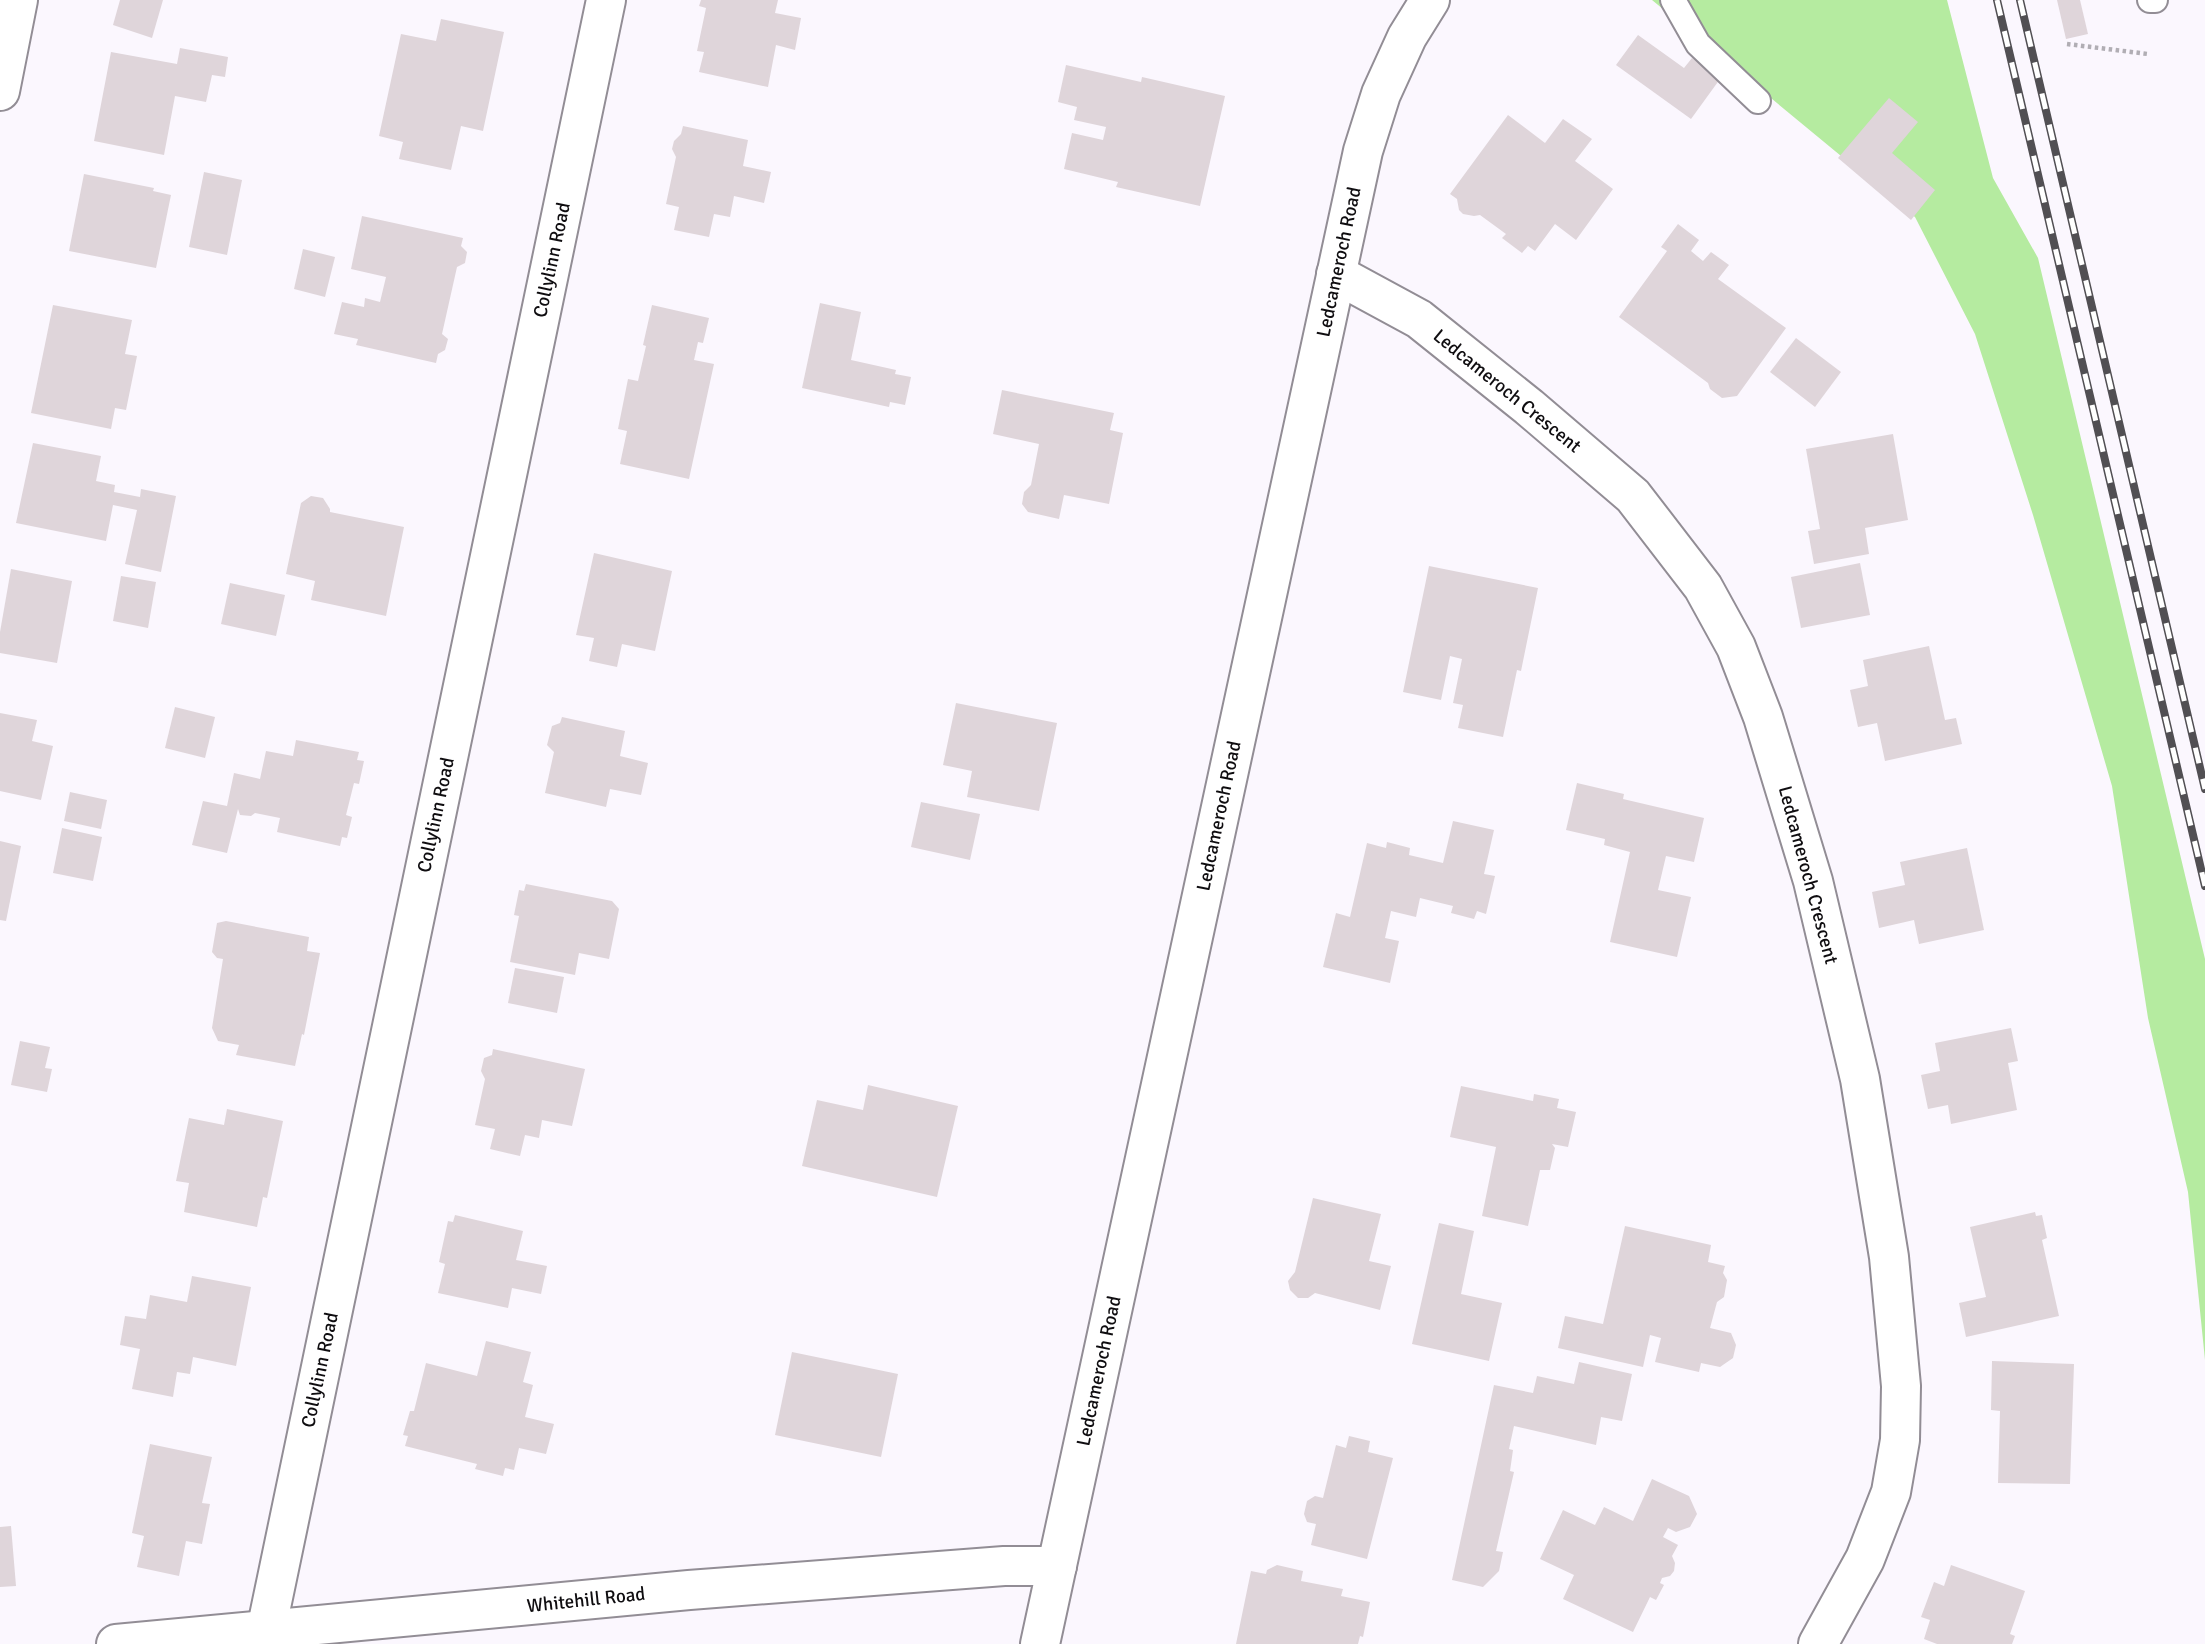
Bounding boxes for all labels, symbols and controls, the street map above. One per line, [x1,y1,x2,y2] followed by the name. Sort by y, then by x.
[1311,185,1367,339] street label: Ledcameroch Road
[528,200,576,320] street label: Collylinn Road
[1428,324,1586,458] street label: Ledcameroch Crescent
[1191,739,1247,893] street label: Ledcameroch Road
[412,755,460,875] street label: Collylinn Road
[1773,783,1843,967] street label: Ledcameroch Crescent
[1071,1294,1127,1448] street label: Ledcameroch Road
[296,1310,344,1430] street label: Collylinn Road
[526,1582,646,1618] street label: Whitehill Road

